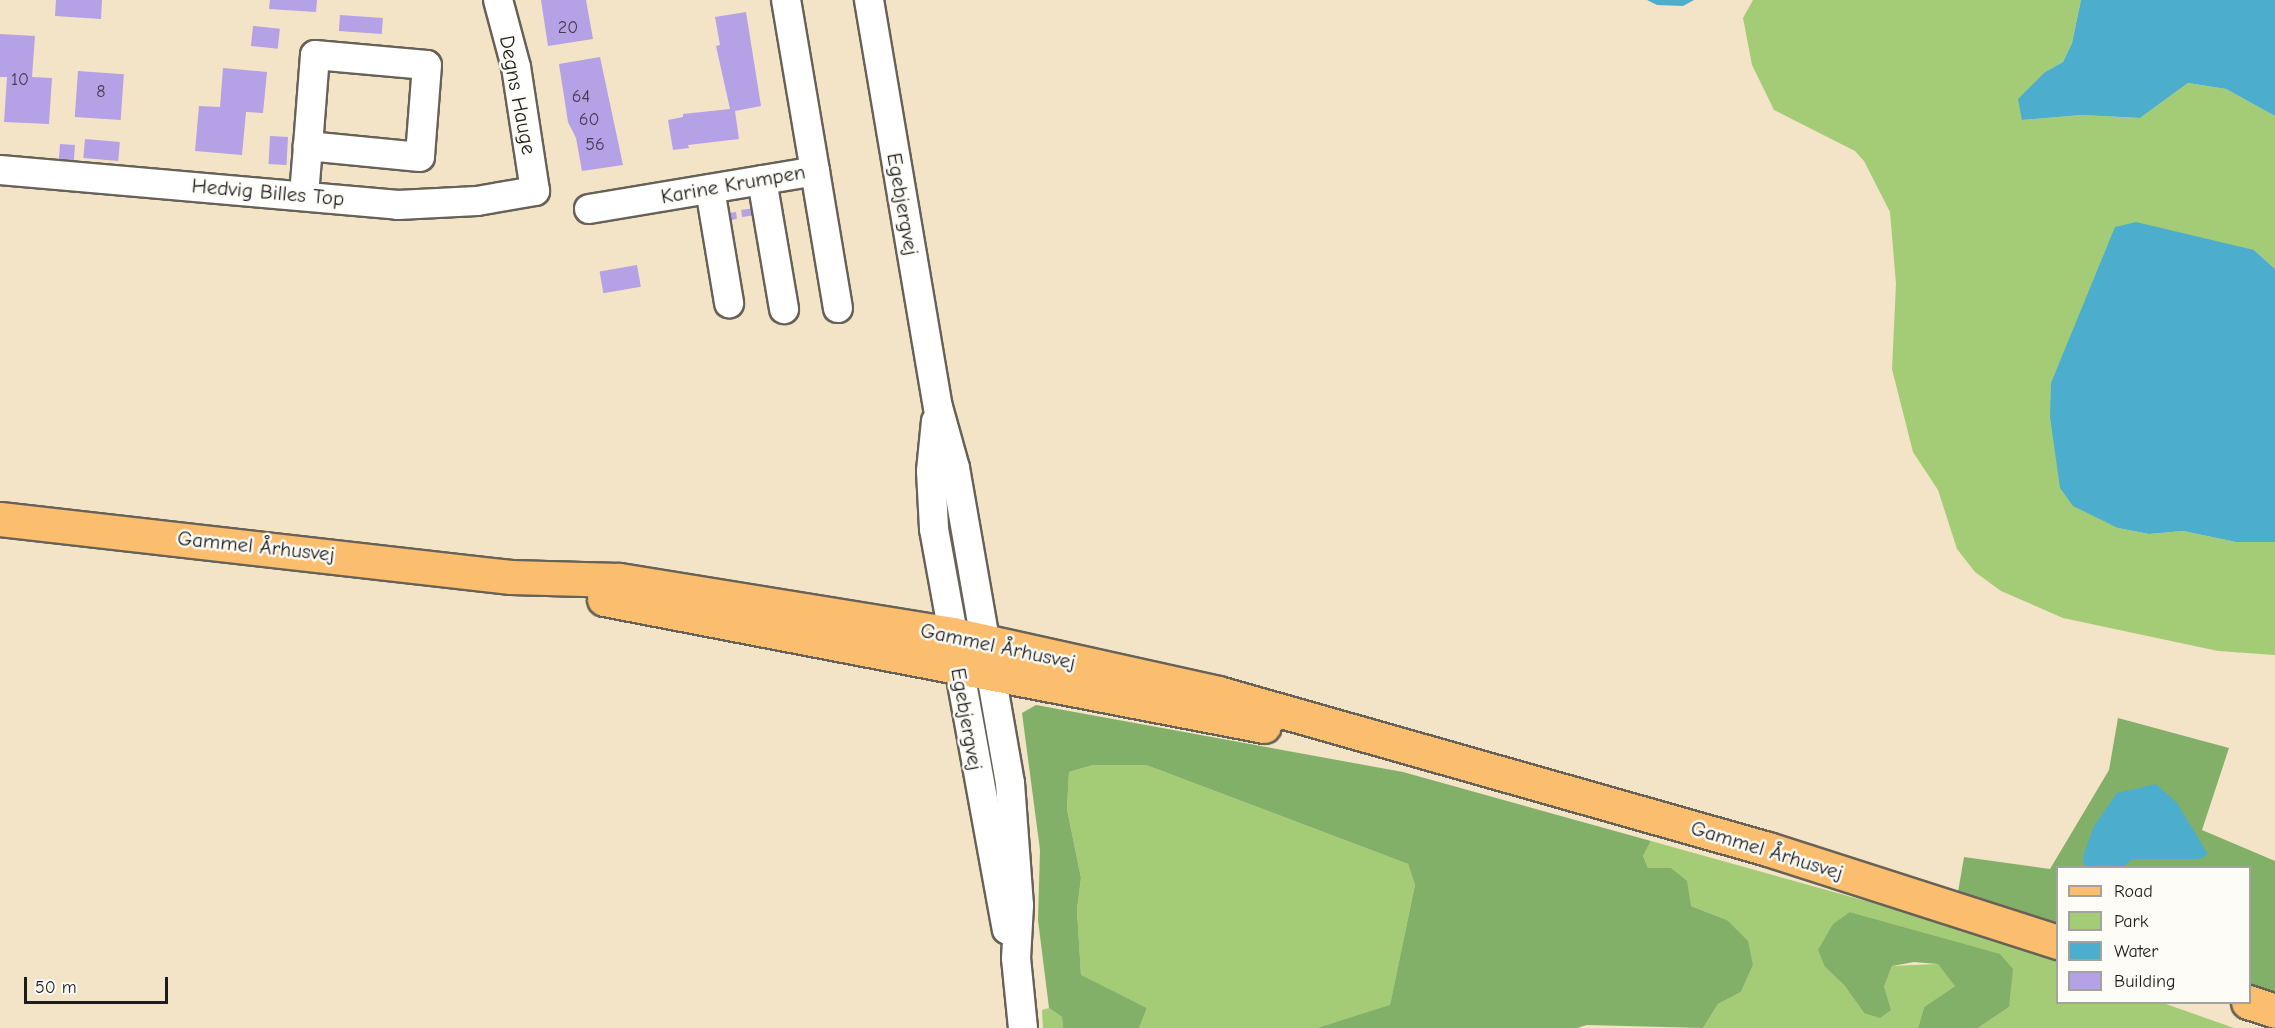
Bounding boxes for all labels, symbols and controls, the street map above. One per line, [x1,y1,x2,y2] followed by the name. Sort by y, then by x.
[558,17,578,39] house number: 20
[494,33,542,157] street label: Degns Hauge
[11,69,29,91] house number: 10
[96,81,106,103] house number: 8
[572,86,590,108] house number: 64
[579,109,599,131] house number: 60
[585,134,605,156] house number: 56
[882,151,924,257] street label: Egebjergvej
[659,159,807,209] street label: Karine Krumpen
[191,173,345,211] street label: Hedvig Billes Top
[176,525,336,567] street label: Gammel Århusvej
[918,617,1078,675] street label: Gammel Århusvej
[946,666,988,772] street label: Egebjergvej
[1688,815,1846,885] street label: Gammel Århusvej
[2056,866,2251,1004] legend
[2114,881,2153,902] text: Road
[2114,911,2148,932] text: Park
[2114,941,2158,962] text: Water
[27,965,171,1003] scale bar
[2114,971,2176,992] text: Building
[35,977,77,998] text: 50 m

